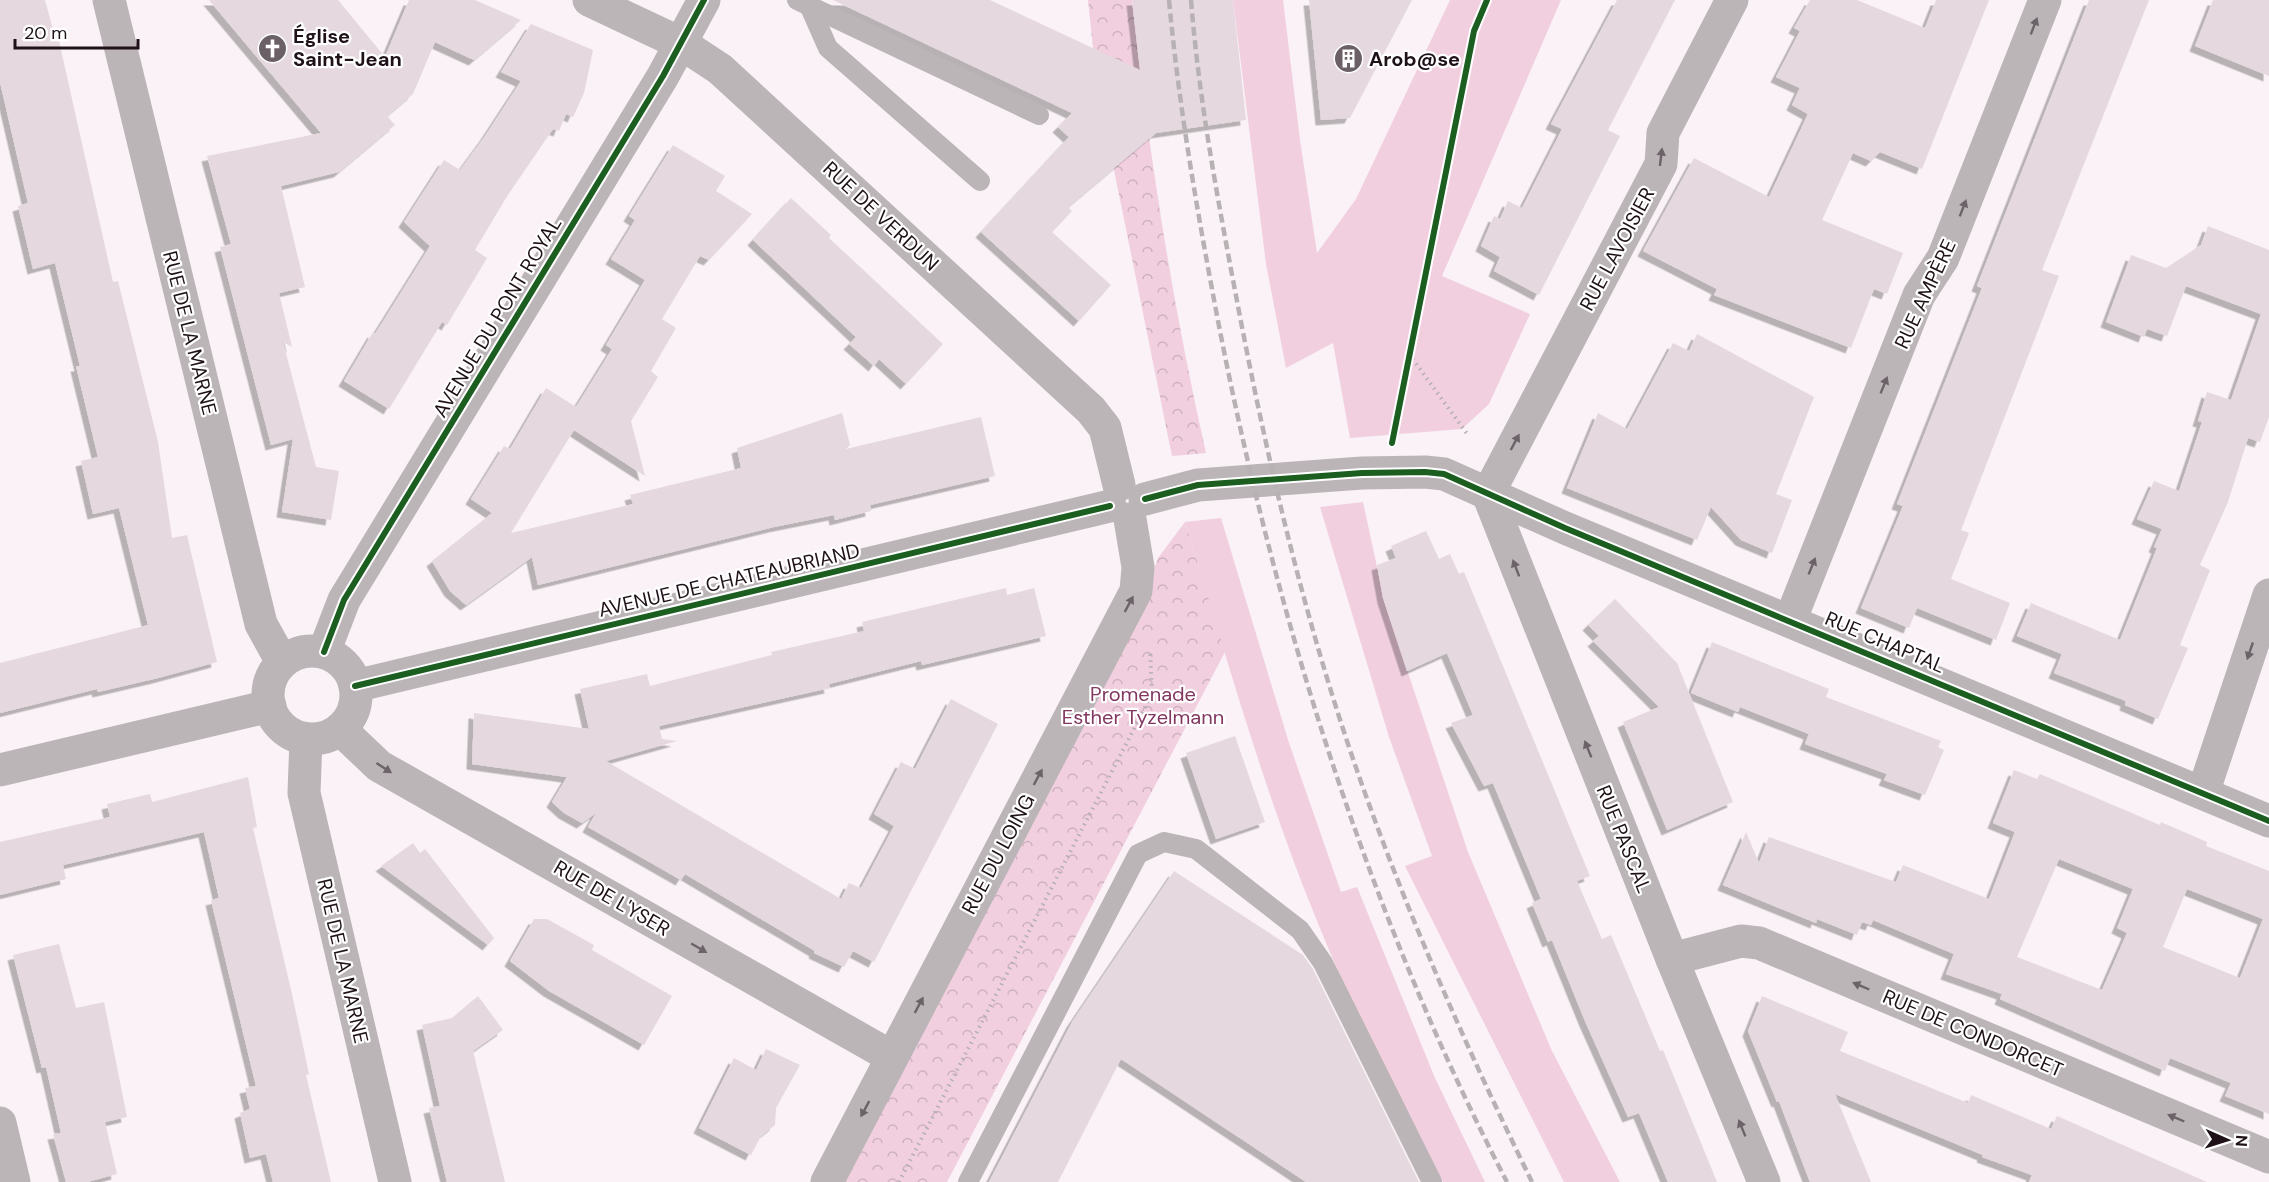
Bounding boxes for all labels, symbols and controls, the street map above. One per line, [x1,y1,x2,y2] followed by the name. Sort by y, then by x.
[15,12,138,50] scale bar
[2030,17,2040,35] one-way arrow
[24,21,67,45] text: 20 m
[293,23,402,72] place label: Église Saint-Jean
[256,32,288,64] church icon: Église Saint-Jean
[1332,43,1364,75] building icon: Arob@se
[1369,46,1460,72] place label: Arob@se
[1656,147,1666,166] one-way arrow
[818,156,944,276] street label: RUE DE VERDUN
[1574,183,1660,315] street label: RUE LAVOISIER
[1958,198,1968,216] one-way arrow
[427,212,567,422] street label: AVENUE DU PONT ROYAL
[1888,235,1962,353] street label: RUE AMPÈRE
[157,248,223,418] street label: RUE DE LA MARNE
[1880,376,1889,394] one-way arrow
[1511,434,1520,451] one-way arrow
[596,537,862,623] street label: AVENUE DE CHATEAUBRIAND
[1807,557,1817,575] one-way arrow
[1510,558,1520,576] one-way arrow
[1124,595,1134,612] one-way arrow
[1821,605,1949,679] street label: RUE CHAPTAL
[2245,642,2255,660] one-way arrow
[1062,681,1224,730] park label: Promenade Esther Tyzelmann
[1583,739,1593,757] one-way arrow
[375,762,391,774] one-way arrow
[1034,768,1043,785] one-way arrow
[1591,781,1657,897] street label: RUE PASCAL
[955,790,1041,918] street label: RUE DU LOING
[549,854,675,942] street label: RUE DE L'YSER
[311,876,375,1046] street label: RUE DE LA MARNE
[691,943,708,953] one-way arrow
[1852,981,1870,990] one-way arrow
[1879,983,2067,1083] street label: RUE DE CONDORCET
[914,997,924,1014] one-way arrow
[860,1101,870,1118] one-way arrow
[2197,1110,2257,1170] north arrow
[2167,1113,2185,1123] one-way arrow
[1737,1118,1747,1136] one-way arrow
[2231,1134,2252,1147] text: N

